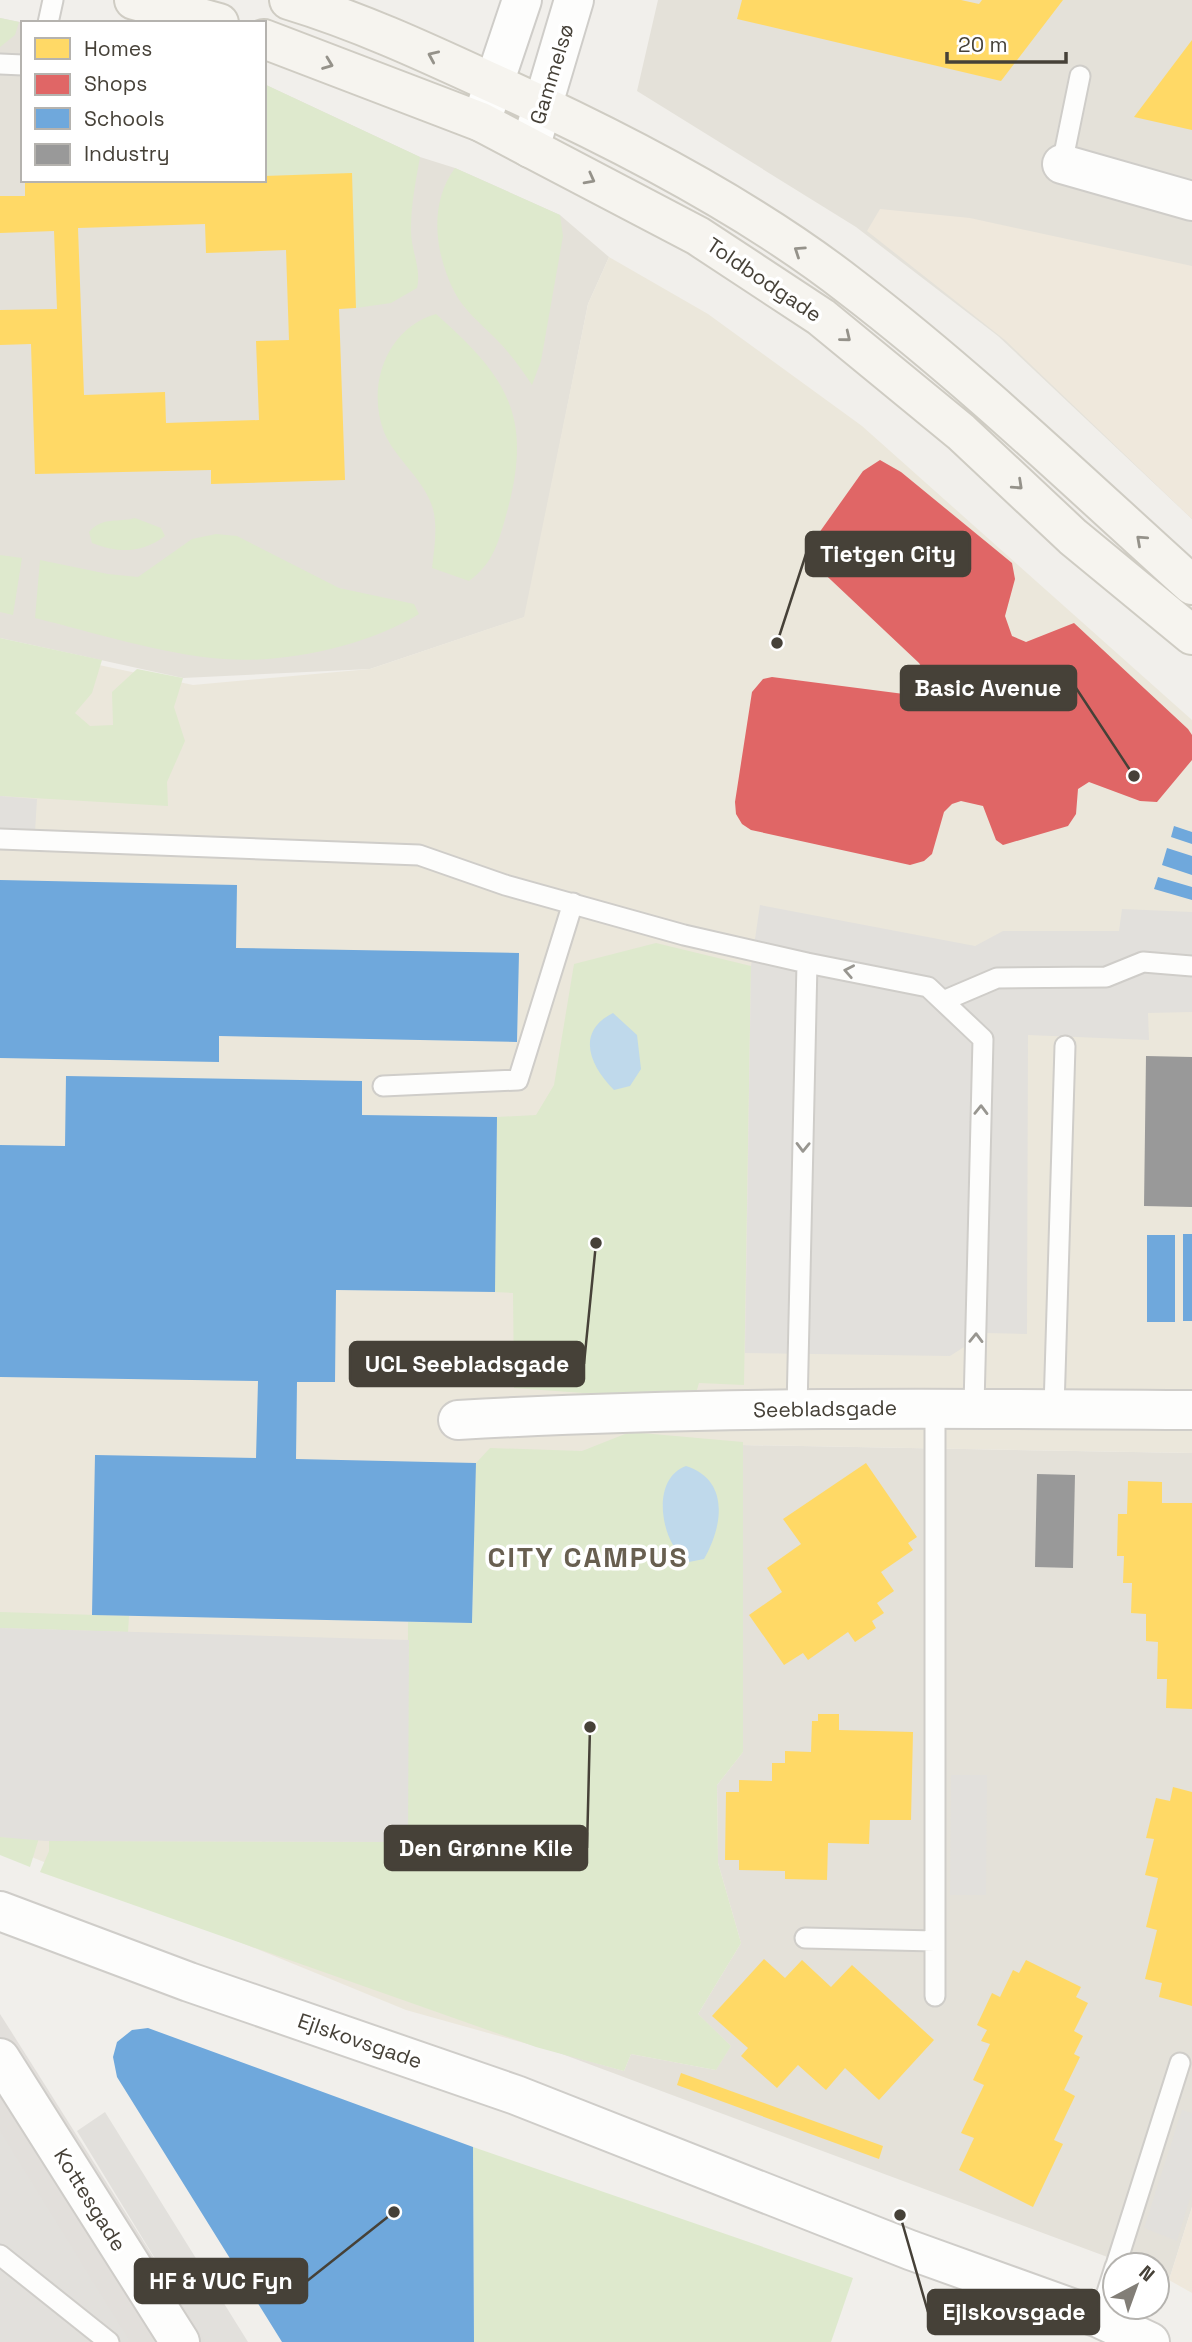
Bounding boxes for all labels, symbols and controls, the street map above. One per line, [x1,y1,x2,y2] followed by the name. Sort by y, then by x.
[523,20,580,127] street label: Gammelsø
[21,21,266,182] legend
[947,21,1066,65] scale bar
[958,31,1008,58] text: 20 m
[84,35,152,62] text: Homes
[428,50,440,64] one-way arrow
[321,55,333,69] one-way arrow
[84,70,147,97] text: Shops
[84,105,164,132] text: Schools
[84,140,170,167] text: Industry
[583,171,595,185] one-way arrow
[702,231,827,328] street label: Toldbodgade
[794,247,807,259] one-way arrow
[838,329,850,342] one-way arrow
[1010,477,1023,490] one-way arrow
[806,532,970,576] callout: Tietgen City
[1136,536,1149,548] one-way arrow
[820,539,956,569] text: Tietgen City
[901,666,1076,710] callout: Basic Avenue
[914,673,1062,703] text: Basic Avenue
[843,964,855,979] one-way arrow
[973,1105,989,1115] one-way arrow
[795,1142,811,1153] one-way arrow
[968,1332,983,1343] one-way arrow
[350,1342,584,1386] callout: UCL Seebladsgade
[365,1349,569,1379] text: UCL Seebladsgade
[753,1394,897,1423] street label: Seebladsgade
[487,1539,689,1575] district label: CITY CAMPUS
[385,1826,587,1870] callout: Den Grønne Kile
[399,1833,573,1863] text: Den Grønne Kile
[294,2007,426,2074] street label: Ejlskovsgade
[48,2143,133,2256] street label: Kottesgade
[1101,2251,1171,2321] north arrow
[135,2259,307,2303] callout: HF & VUC Fyn
[1134,2260,1160,2287] text: N
[149,2266,293,2296] text: HF & VUC Fyn
[928,2290,1099,2334] callout: Ejlskovsgade
[942,2297,1086,2327] text: Ejlskovsgade

